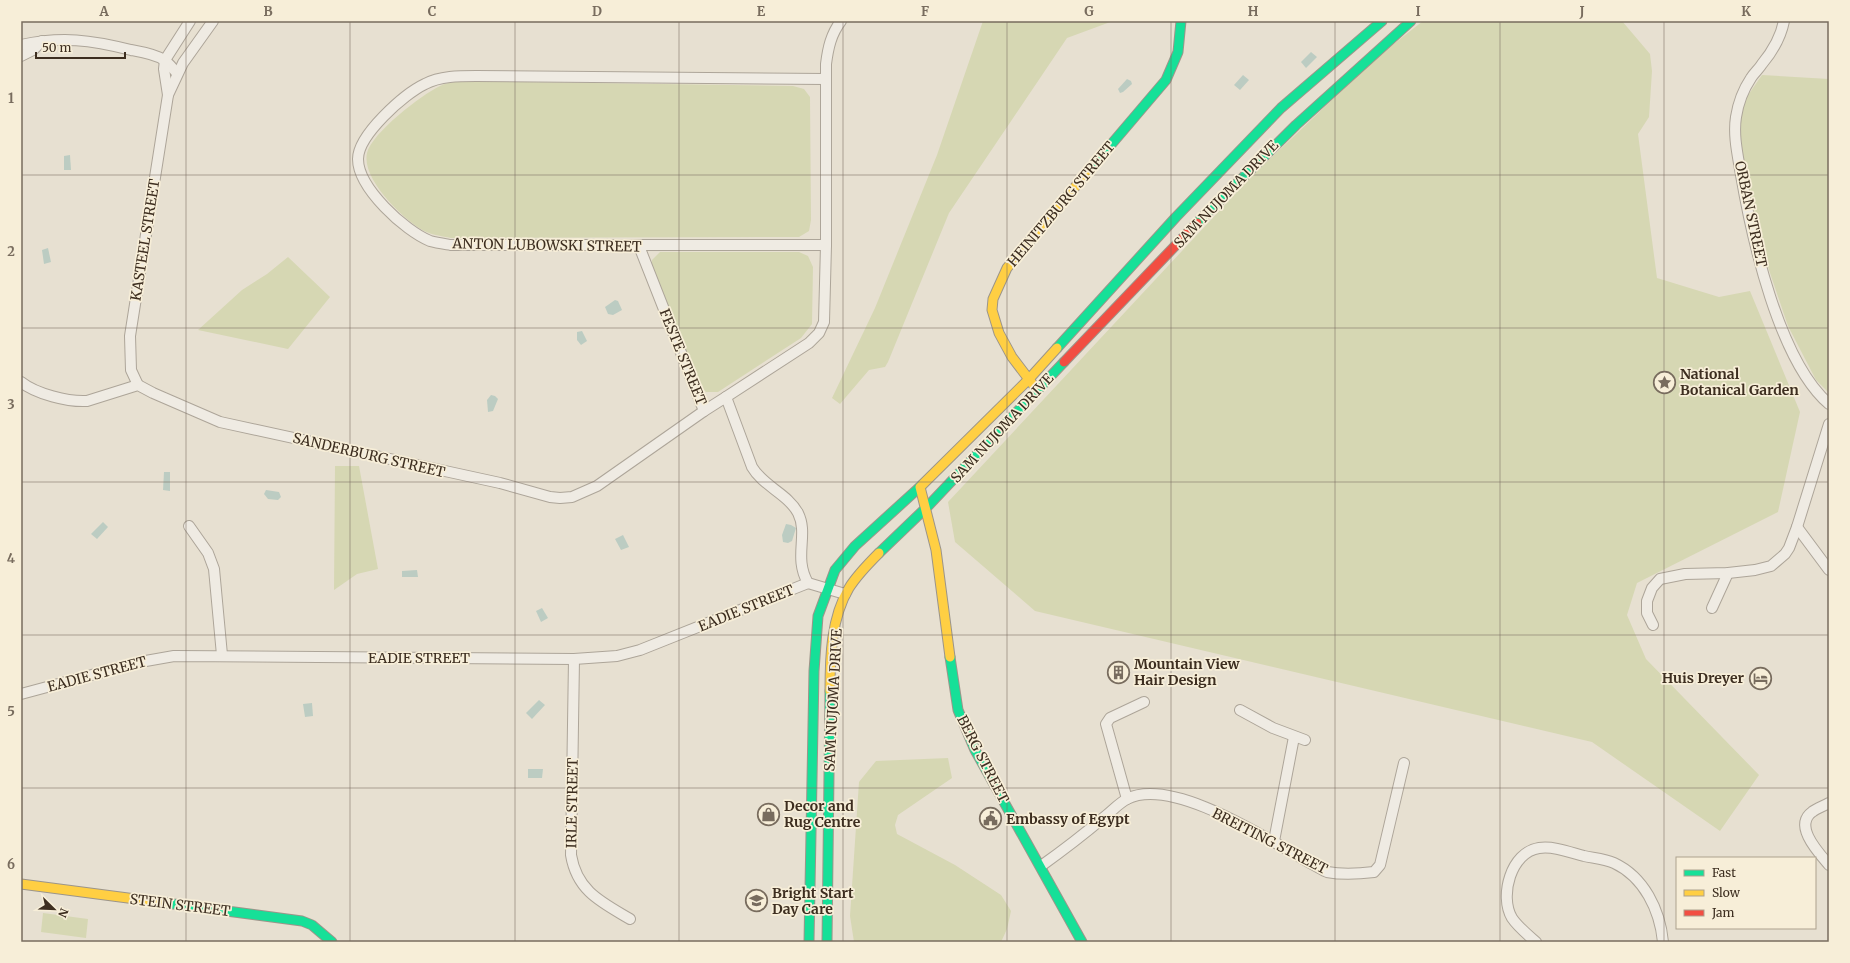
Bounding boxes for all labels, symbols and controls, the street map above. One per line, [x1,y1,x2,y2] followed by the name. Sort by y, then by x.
[98,3,109,20] text: A
[263,3,273,20] text: B
[428,3,437,20] text: C
[592,3,602,20] text: D
[757,3,766,20] text: E
[921,3,929,20] text: F
[1084,3,1094,20] text: G
[1248,3,1259,20] text: H
[1415,3,1421,20] text: I
[1578,3,1585,20] text: J
[1741,3,1751,20] text: K
[36,34,125,60] scale bar
[42,40,71,55] text: 50 m
[8,90,14,107] text: 1
[1170,136,1282,252] street label: SAM NUJOMA DRIVE
[1003,138,1119,270] street label: HEINITZBURG STREET
[1731,159,1771,269] street label: ORBAN STREET
[126,177,164,302] street label: KASTEEL STREET
[451,234,642,256] street label: ANTON LUBOWSKI STREET
[7,243,15,260] text: 2
[655,306,711,408] street label: FESTE STREET
[1680,365,1799,399] place label: National Botanical Garden
[947,369,1057,486] street label: SAM NUJOMA DRIVE
[1651,369,1677,395] place icon: National Botanical Garden
[7,396,15,413] text: 3
[291,429,447,481] street label: SANDERBURG STREET
[7,550,16,567] text: 4
[695,580,797,635] street label: EADIE STREET
[820,628,846,772] street label: SAM NUJOMA DRIVE
[368,649,470,667] street label: EADIE STREET
[45,652,149,696] street label: EADIE STREET
[1134,655,1241,689] place label: Mountain View Hair Design
[1105,659,1131,685] building icon: Mountain View Hair Design
[1747,665,1773,691] hotel icon: Huis Dreyer
[1662,669,1744,687] place label: Huis Dreyer
[7,703,15,720] text: 5
[953,712,1013,806] street label: BERG STREET
[562,757,582,849] street label: IRLE STREET
[784,797,861,831] place label: Decor and Rug Centre
[755,801,781,827] shop icon: Decor and Rug Centre
[1209,804,1331,878] street label: BREITING STREET
[977,806,1003,832] public building icon: Embassy of Egypt
[1006,810,1130,828] place label: Embassy of Egypt
[7,856,15,873] text: 6
[1676,857,1816,929] legend
[1712,865,1736,880] text: Fast
[772,884,854,918] place label: Bright Start Day Care
[1712,885,1741,900] text: Slow
[744,888,770,914] school or university icon: Bright Start Day Care
[34,889,74,929] north arrow
[129,890,232,920] street label: STEIN STREET
[1711,905,1735,920] text: Jam
[55,906,71,920] text: N

